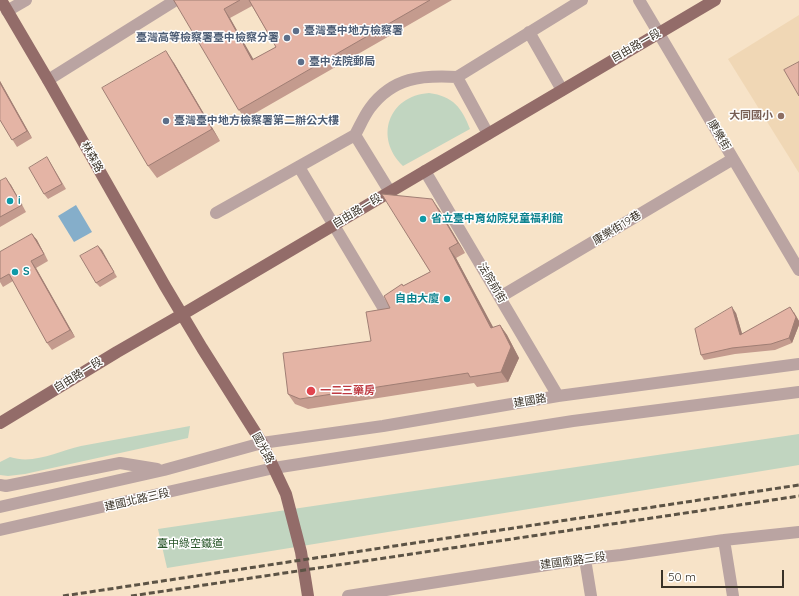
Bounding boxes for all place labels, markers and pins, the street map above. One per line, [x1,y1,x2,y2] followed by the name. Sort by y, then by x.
[304,24,403,38] place label: 臺灣臺中地方檢察署
[291,26,301,36] marker: 臺灣臺中地方檢察署
[136,31,279,45] place label: 臺灣高等檢察署臺中檢察分署
[282,33,292,43] marker: 臺灣高等檢察署臺中檢察分署
[309,55,375,69] place label: 臺中法院郵局
[296,57,306,67] marker: 臺中法院郵局
[729,109,773,123] place label: 大同國小
[776,111,786,121] marker: 大同國小
[174,114,339,128] place label: 臺灣臺中地方檢察署第二辦公大樓
[161,116,171,126] marker: 臺灣臺中地方檢察署第二辦公大樓
[18,194,21,208] place label: i
[5,196,15,206] marker: i
[431,212,563,226] place label: 省立臺中育幼院兒童福利館
[418,214,428,224] marker: 省立臺中育幼院兒童福利館
[23,265,30,279] place label: S
[10,267,20,277] marker: S
[395,292,439,306] place label: 自由大廈
[442,294,452,304] marker: 自由大廈
[320,384,375,398] place label: 一二三藥房
[305,385,317,397] marker: 一二三藥房

